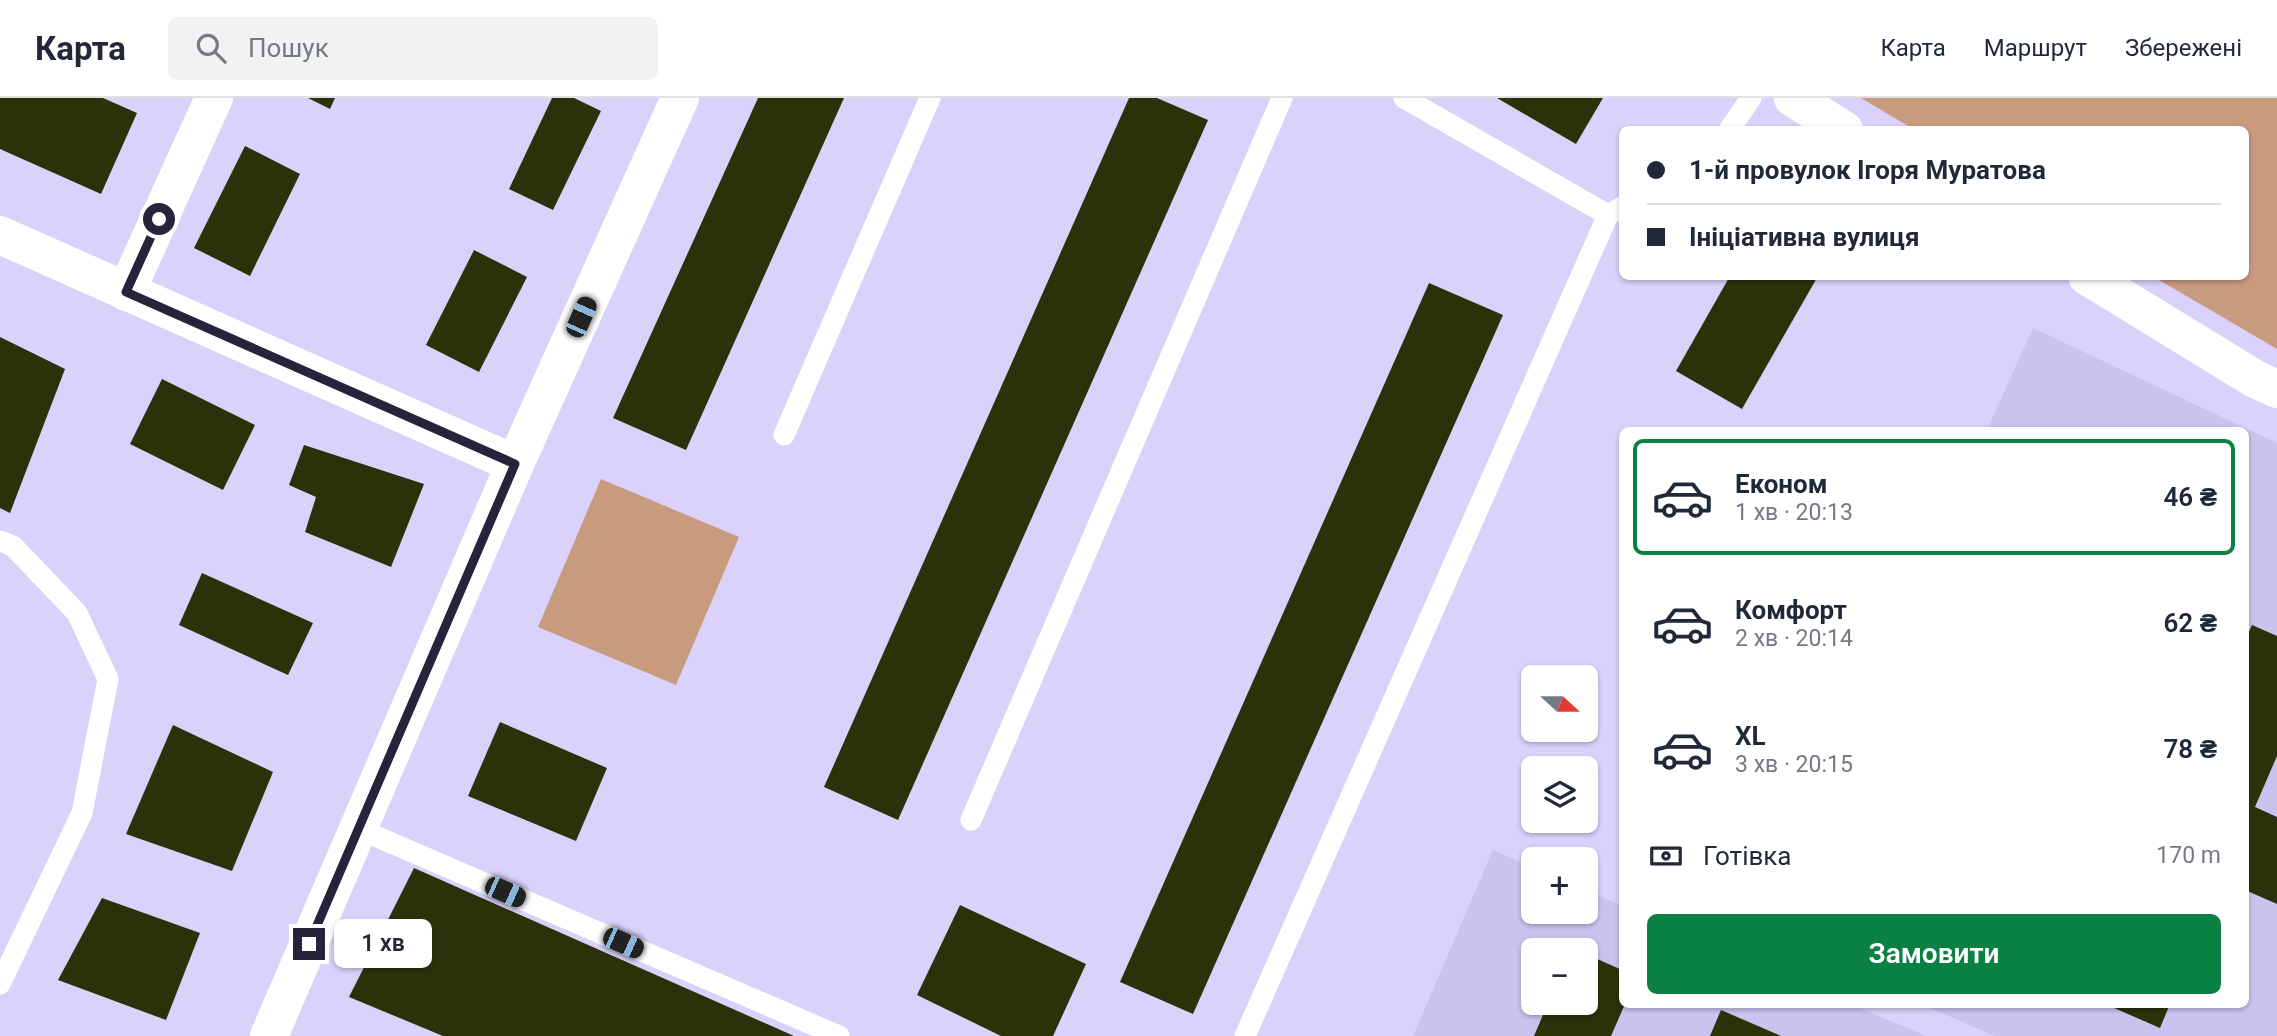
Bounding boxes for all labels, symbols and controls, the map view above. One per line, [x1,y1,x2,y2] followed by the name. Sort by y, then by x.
[168,17,658,80] search box
[35,29,126,68] text: Карта
[192,29,230,67] icon: search
[248,33,329,63] text: Пошук
[1880,34,1946,62] text: Карта
[1984,34,2087,62] text: Маршрут
[2125,34,2242,62] text: Збережені
[1689,155,2046,185] text: 1-й провулок Ігоря Муратова
[143,203,175,235] route start
[1689,222,1920,252] text: Ініціативна вулиця
[563,294,600,340] car
[1651,466,1714,529] icon: car
[1735,469,1827,499] text: Економ
[2163,482,2217,512] text: 46 ₴
[1735,499,1853,526] text: 1 хв · 20:13
[1651,592,1714,655] icon: car
[1735,595,1847,625] text: Комфорт
[2163,608,2217,638] text: 62 ₴
[1735,625,1853,652] text: 2 хв · 20:14
[1521,665,1598,742] north arrow
[1521,665,1598,1015] map controls
[1651,718,1714,781] icon: car
[1735,721,1766,751] text: XL
[2163,734,2217,764] text: 78 ₴
[1735,751,1853,778] text: 3 хв · 20:15
[1521,756,1598,833] button: layers
[1647,837,1685,875] icon: cash
[1703,841,1792,871] text: Готівка
[2156,842,2221,869] text: 170 m
[1521,847,1598,924] button: +
[482,874,529,910] car
[1647,914,2221,994] button: Замовити
[334,920,432,968] callout: 1 хв
[600,925,647,961] car
[293,928,325,960] route end
[361,930,405,957] text: 1 хв
[1521,938,1598,1015] button: −

